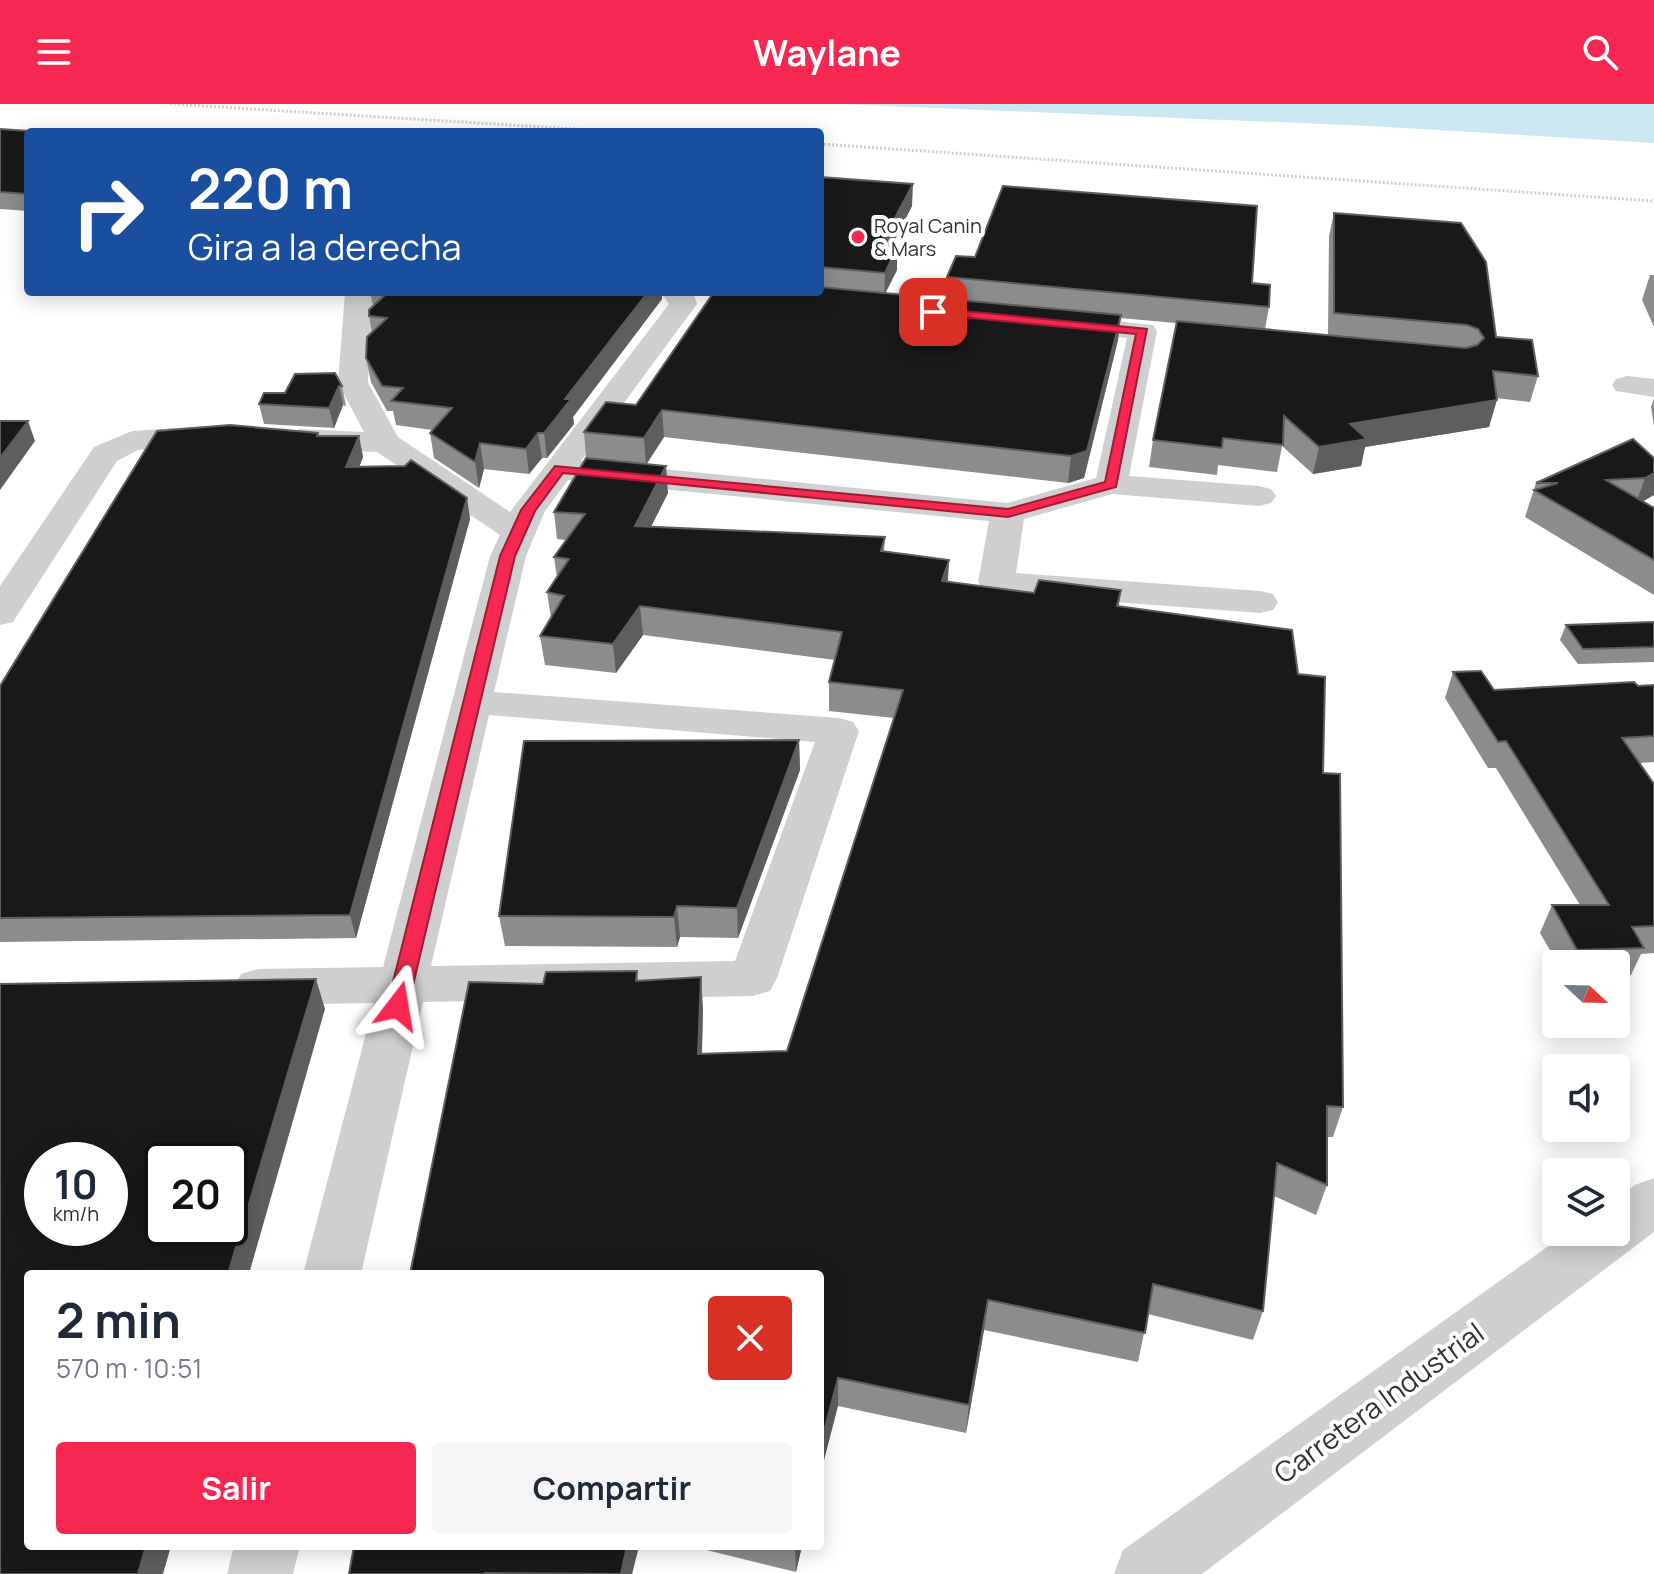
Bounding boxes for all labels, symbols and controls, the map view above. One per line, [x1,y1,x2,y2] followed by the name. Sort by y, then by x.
[753,28,901,77] text: Waylane
[32,30,76,74] icon: menu
[1578,30,1622,74] icon: search
[188,149,353,226] text: 220 m
[56,160,160,264] icon: right
[874,212,982,262] place label: Royal Canin & Mars
[188,222,461,271] text: Gira a la derecha
[849,228,867,246] marker: Royal Canin & Mars
[899,278,967,346] pin
[911,290,955,334] icon: arrive
[1542,950,1630,1038] north arrow
[1542,950,1630,1246] map controls
[356,964,440,1048] position arrow
[1542,1054,1630,1142] button: sound
[144,1142,248,1246] speed limit sign: 20
[54,1156,98,1211] text: 10
[1542,1158,1630,1246] button: layers
[53,1200,99,1227] text: km/h
[56,1287,181,1352] text: 2 min
[708,1296,792,1380] button: close
[1266,1313,1491,1491] street label: Carretera Industrial
[56,1350,202,1386] text: 570 m · 10:51
[56,1442,416,1534] button: Salir
[432,1442,792,1534] button: Compartir

